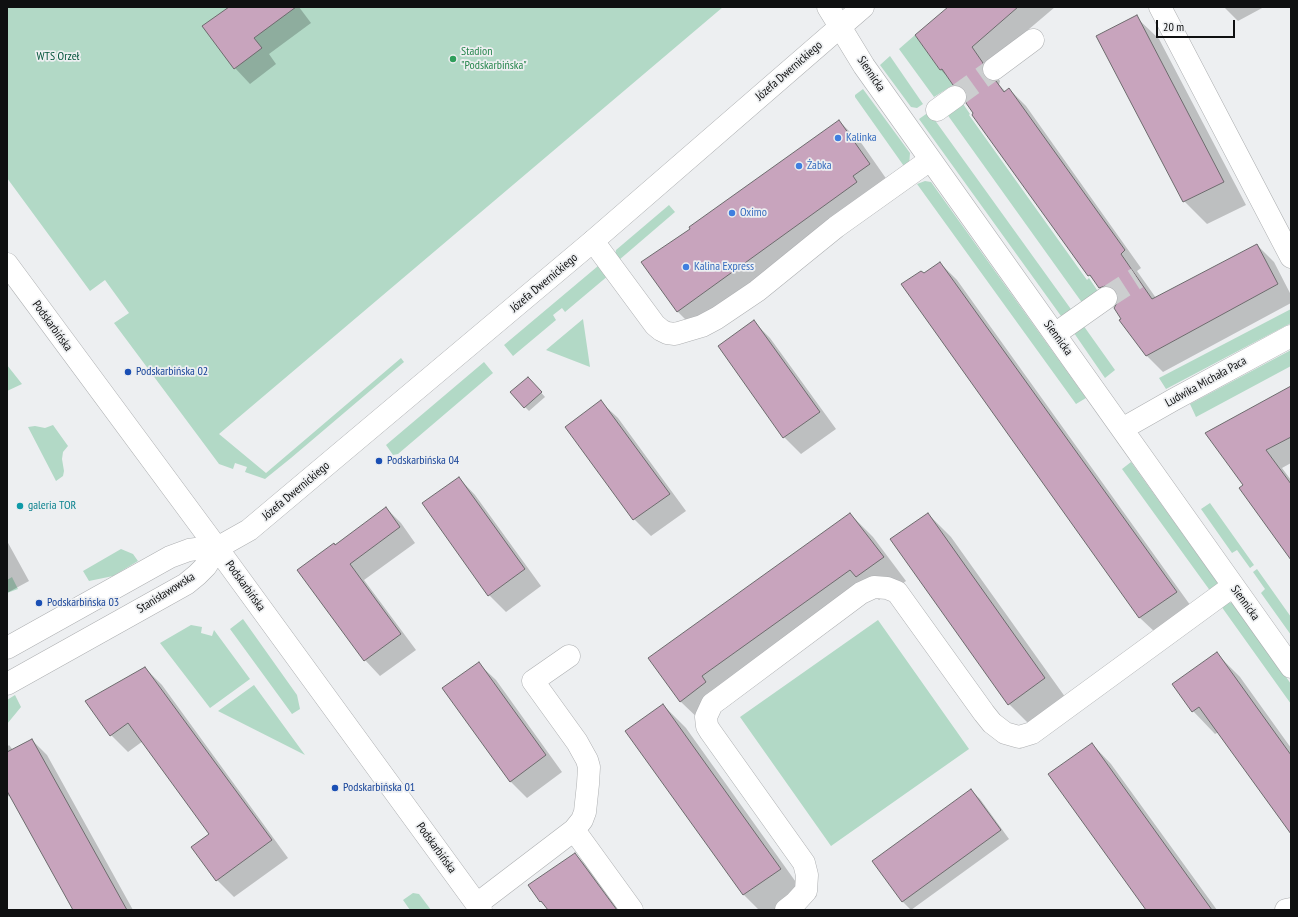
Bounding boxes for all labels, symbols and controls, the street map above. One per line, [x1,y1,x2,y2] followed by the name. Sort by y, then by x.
[1158,12,1237,38] scale bar
[1163,19,1184,34] text: 20 m
[753,38,825,104] street label: Józefa Dwernickiego
[461,45,527,73] place label: Stadion "Podskarbińska"
[37,50,79,64] park label: WTS Orzeł
[448,54,458,64] marker: Stadion "Podskarbińska"
[854,54,888,94] street label: Siennicka
[846,131,877,145] place label: Kalinka
[833,133,843,143] marker: Kalinka
[807,159,832,173] place label: Żabka
[794,161,804,171] marker: Żabka
[740,206,767,220] place label: Oximo
[727,208,737,218] marker: Oximo
[507,251,581,315] street label: Józefa Dwernickiego
[694,260,754,274] place label: Kalina Express
[681,262,691,272] marker: Kalina Express
[29,298,75,354] street label: Podskarbińska
[1041,318,1075,358] street label: Siennicka
[1163,354,1249,410] street label: Ludwika Michała Paca
[136,365,208,379] place label: Podskarbińska 02
[123,367,133,377] marker: Podskarbińska 02
[387,454,459,468] place label: Podskarbińska 04
[374,456,384,466] marker: Podskarbińska 04
[259,459,333,523] street label: Józefa Dwernickiego
[28,499,76,513] place label: galeria TOR
[15,501,25,511] marker: galeria TOR
[222,558,268,614] street label: Podskarbińska
[134,570,198,616] street label: Stanisławowska
[1228,583,1262,623] street label: Siennicka
[47,596,119,610] place label: Podskarbińska 03
[34,598,44,608] marker: Podskarbińska 03
[343,781,415,795] place label: Podskarbińska 01
[330,783,340,793] marker: Podskarbińska 01
[413,820,459,876] street label: Podskarbińska

